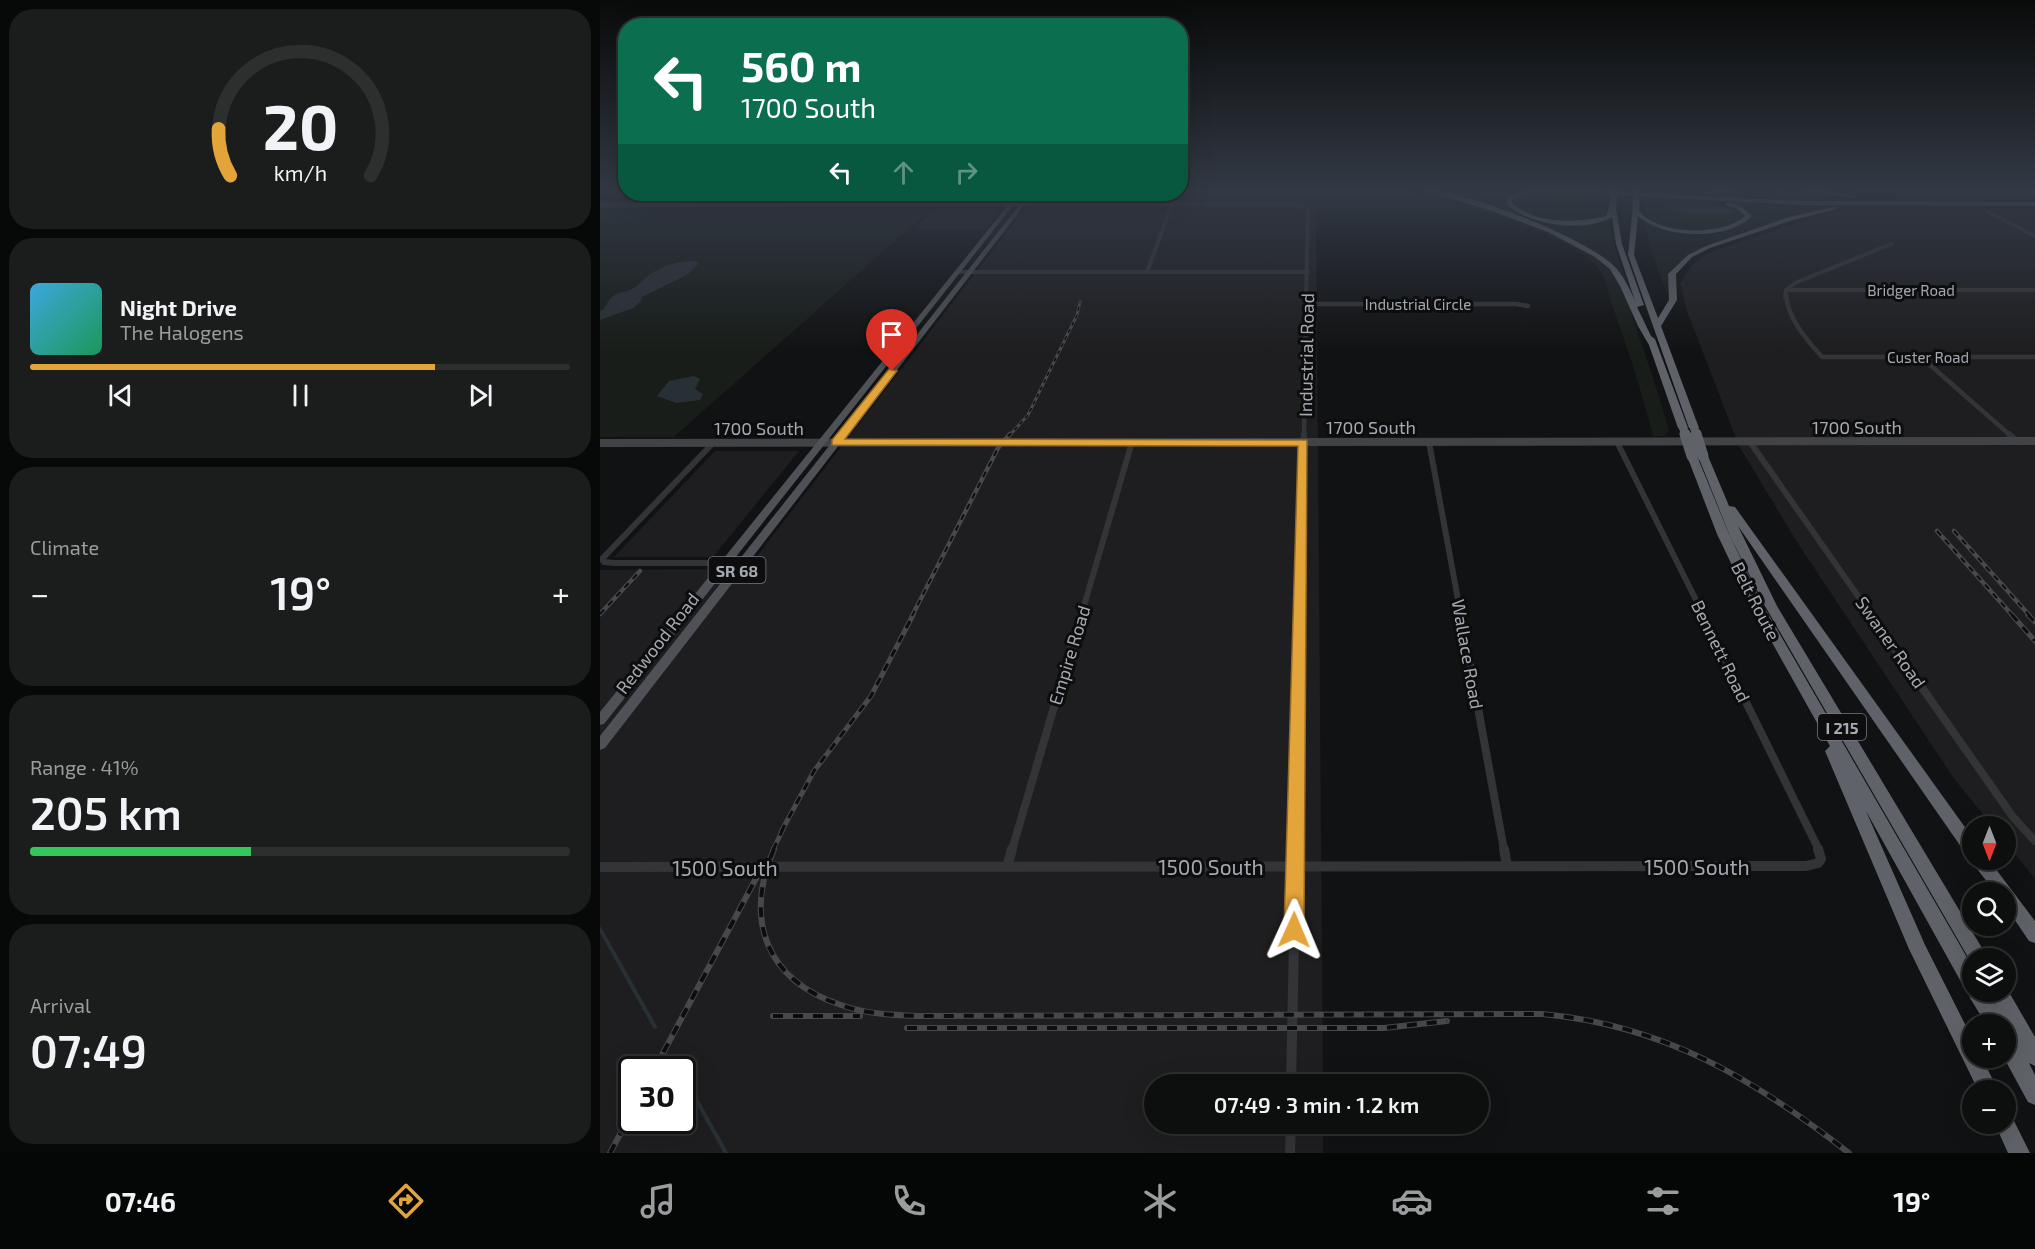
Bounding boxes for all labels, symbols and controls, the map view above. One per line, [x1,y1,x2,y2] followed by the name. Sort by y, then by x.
[741,40,862,90] text: 560 m
[642,42,720,120] icon: left
[262,88,338,163] text: 20
[741,91,876,123] text: 1700 South
[824,156,857,189] icon: left
[887,156,920,189] icon: ahead
[950,156,983,189] icon: right
[273,160,327,185] text: km/h
[1867,281,1955,299] street label: Bridger Road
[1294,293,1318,417] street label: Industrial Road
[120,294,237,320] text: Night Drive
[1365,295,1471,313] street label: Industrial Circle
[866,309,917,371] pin
[875,318,908,351] icon: arrive
[120,320,244,344] text: The Halogens
[1887,348,1969,366] street label: Custer Road
[104,379,137,412] icon: previous
[284,379,317,412] icon: pause
[464,379,497,412] icon: next
[1326,416,1416,438] street label: 1700 South
[1812,416,1902,438] street label: 1700 South
[714,417,804,439] street label: 1700 South
[30,535,99,559] text: Climate
[708,557,766,583] road number: SR 68
[1727,558,1785,644] street label: Belt Route
[270,565,331,619] text: 19°
[30,573,49,613] text: −
[552,573,570,613] text: +
[611,588,703,698] street label: Redwood Road
[1851,592,1931,692] street label: Swaner Road
[1687,596,1755,706] street label: Bennett Road
[1448,597,1488,711] street label: Wallace Road
[1043,603,1095,707] street label: Empire Road
[1818,714,1866,740] road number: I 215
[30,755,139,779] text: Range · 41%
[30,785,182,839] text: 205 km
[1962,816,2016,870] north arrow
[1962,816,2016,1134] map controls
[1158,854,1264,879] street label: 1500 South
[1644,854,1750,879] street label: 1500 South
[672,855,778,880] street label: 1500 South
[1962,882,2016,936] button: search
[1262,898,1326,962] position arrow
[1962,948,2016,1002] button: layers
[30,993,91,1017] text: Arrival
[1962,1014,2016,1068] button: +
[30,1023,147,1077] text: 07:49
[618,1056,696,1134] speed limit sign: 30
[1962,1080,2016,1134] button: −
[1214,1091,1419,1117] text: 07:49 · 3 min · 1.2 km
[385,1180,427,1222] icon: directions
[637,1180,679,1222] icon: music
[888,1180,930,1222] icon: phone
[1139,1180,1181,1222] icon: climate
[1391,1180,1433,1222] icon: car
[1642,1180,1684,1222] icon: filters
[105,1185,176,1217] text: 07:46
[1893,1185,1930,1217] text: 19°

